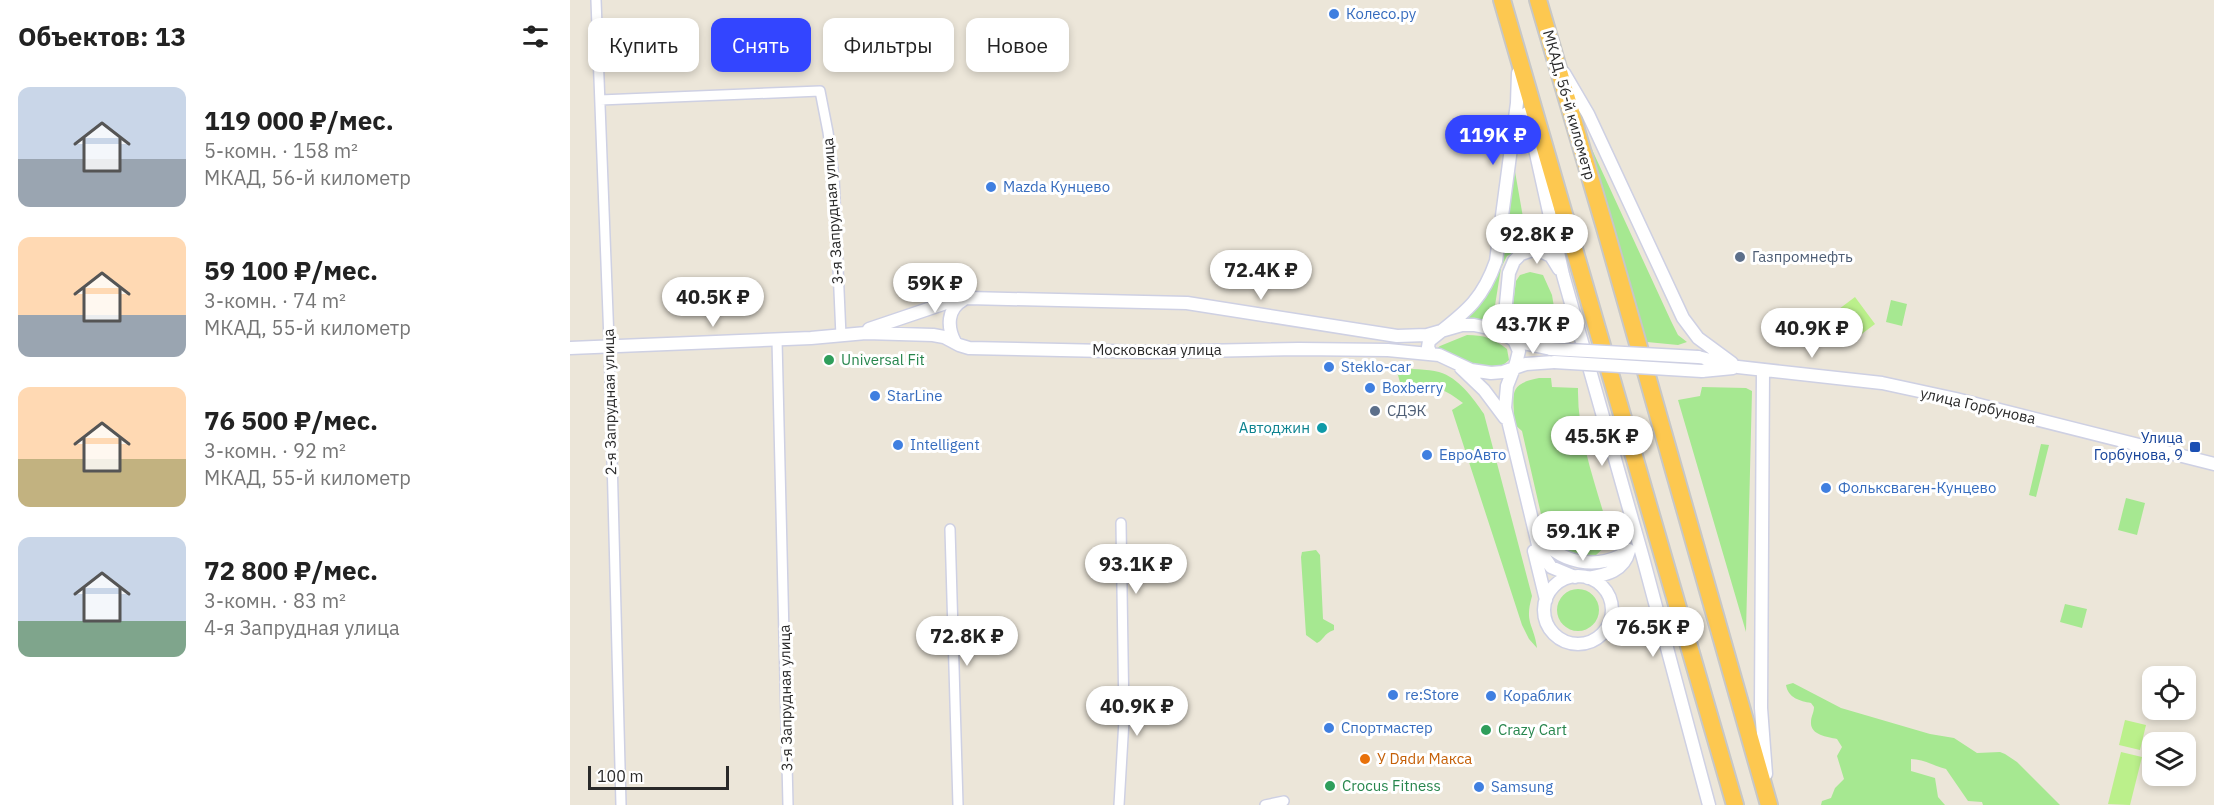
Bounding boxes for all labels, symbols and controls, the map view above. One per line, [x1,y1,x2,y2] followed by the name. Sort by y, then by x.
[1346,4,1417,23] place label: Колесо.ру
[1327,7,1341,21] marker: Колесо.ру
[588,18,699,72] chip: Купить
[711,18,811,72] chip: Снять
[823,18,954,72] chip: Фильтры
[966,18,1069,72] chip: Новое
[18,19,186,53] text: Объектов: 13
[519,20,552,53] icon: filters
[1539,28,1600,182] street label: МКАД, 56-й километр
[204,103,394,137] text: 119 000 ₽/мес.
[66,111,138,183] icon: home
[1444,115,1542,166] pin: 119K ₽
[1459,121,1527,148] text: 119K ₽
[204,137,358,164] text: 5-комн. · 158 m²
[818,137,847,285] street label: 3-я Запрудная улица
[204,164,411,191] text: МКАД, 56-й километр
[1003,177,1110,196] place label: Mazda Кунцево
[984,180,998,194] marker: Mazda Кунцево
[1482,214,1592,265] pin: 92.8K ₽
[1500,220,1574,247] text: 92.8K ₽
[1752,247,1853,266] place label: Газпромнефть
[1206,250,1316,301] pin: 72.4K ₽
[1733,250,1747,264] marker: Газпромнефть
[204,253,378,287] text: 59 100 ₽/мес.
[1224,256,1298,283] text: 72.4K ₽
[66,261,138,333] icon: home
[893,263,977,314] pin: 59K ₽
[907,269,963,296] text: 59K ₽
[658,277,768,328] pin: 40.5K ₽
[676,283,750,310] text: 40.5K ₽
[204,287,346,314] text: 3-комн. · 74 m²
[1478,304,1588,355] pin: 43.7K ₽
[1757,308,1867,359] pin: 40.9K ₽
[1496,310,1570,337] text: 43.7K ₽
[204,314,411,341] text: МКАД, 55-й километр
[1775,314,1849,341] text: 40.9K ₽
[599,328,620,476] street label: 2-я Запрудная улица
[1092,340,1222,359] street label: Московская улица
[841,350,925,369] place label: Universal Fit
[822,353,836,367] marker: Universal Fit
[1341,357,1411,376] place label: Steklo-car
[1322,360,1336,374] marker: Steklo-car
[1382,378,1444,397] place label: Boxberry
[1363,381,1377,395] marker: Boxberry
[1919,383,2038,428] street label: улица Горбунова
[887,386,943,405] place label: StarLine
[868,389,882,403] marker: StarLine
[1387,401,1427,420] place label: СДЭК
[204,403,378,437] text: 76 500 ₽/мес.
[1368,404,1382,418] marker: СДЭК
[66,411,138,483] icon: home
[1547,416,1657,467] pin: 45.5K ₽
[1239,418,1310,437] place label: Автоджин
[1315,421,1329,435] marker: Автоджин
[1565,422,1639,449] text: 45.5K ₽
[2094,428,2183,464] place label: Улица Горбунова, 9
[910,435,980,454] place label: Intelligent
[204,437,346,464] text: 3-комн. · 92 m²
[891,438,905,452] marker: Intelligent
[2188,440,2202,454] marker: Улица Горбунова, 9
[1439,445,1506,464] place label: ЕвроАвто
[1420,448,1434,462] marker: ЕвроАвто
[204,464,411,491] text: МКАД, 55-й километр
[1838,478,1996,497] place label: Фольксваген-Кунцево
[1819,481,1833,495] marker: Фольксваген-Кунцево
[1528,511,1638,562] pin: 59.1K ₽
[1546,517,1620,544] text: 59.1K ₽
[1081,544,1191,595] pin: 93.1K ₽
[1099,550,1173,577] text: 93.1K ₽
[204,553,378,587] text: 72 800 ₽/мес.
[66,561,138,633] icon: home
[204,587,346,614] text: 3-комн. · 83 m²
[1598,607,1708,658] pin: 76.5K ₽
[1616,613,1690,640] text: 76.5K ₽
[204,614,400,641] text: 4-я Запрудная улица
[912,616,1022,667] pin: 72.8K ₽
[930,622,1004,649] text: 72.8K ₽
[775,624,796,772] street label: 3-я Запрудная улица
[2142,666,2196,786] map controls
[2142,666,2196,720] button: locate
[1405,685,1459,704] place label: re:Store
[1082,686,1192,737] pin: 40.9K ₽
[1503,686,1572,705] place label: Кораблик
[1386,688,1400,702] marker: re:Store
[1484,689,1498,703] marker: Кораблик
[1100,692,1174,719] text: 40.9K ₽
[1341,718,1433,737] place label: Спортмастер
[1498,720,1567,739] place label: Crazy Cart
[1322,721,1336,735] marker: Спортмастер
[1479,723,1493,737] marker: Crazy Cart
[2142,732,2196,786] button: layers
[1377,749,1472,768] place label: У Dяdи Макса
[1358,752,1372,766] marker: У Dяdи Макса
[588,763,729,790] scale bar
[597,766,644,786] text: 100 m
[1342,776,1441,795] place label: Crocus Fitness
[1491,777,1553,796] place label: Samsung
[1323,779,1337,793] marker: Crocus Fitness
[1472,780,1486,794] marker: Samsung

